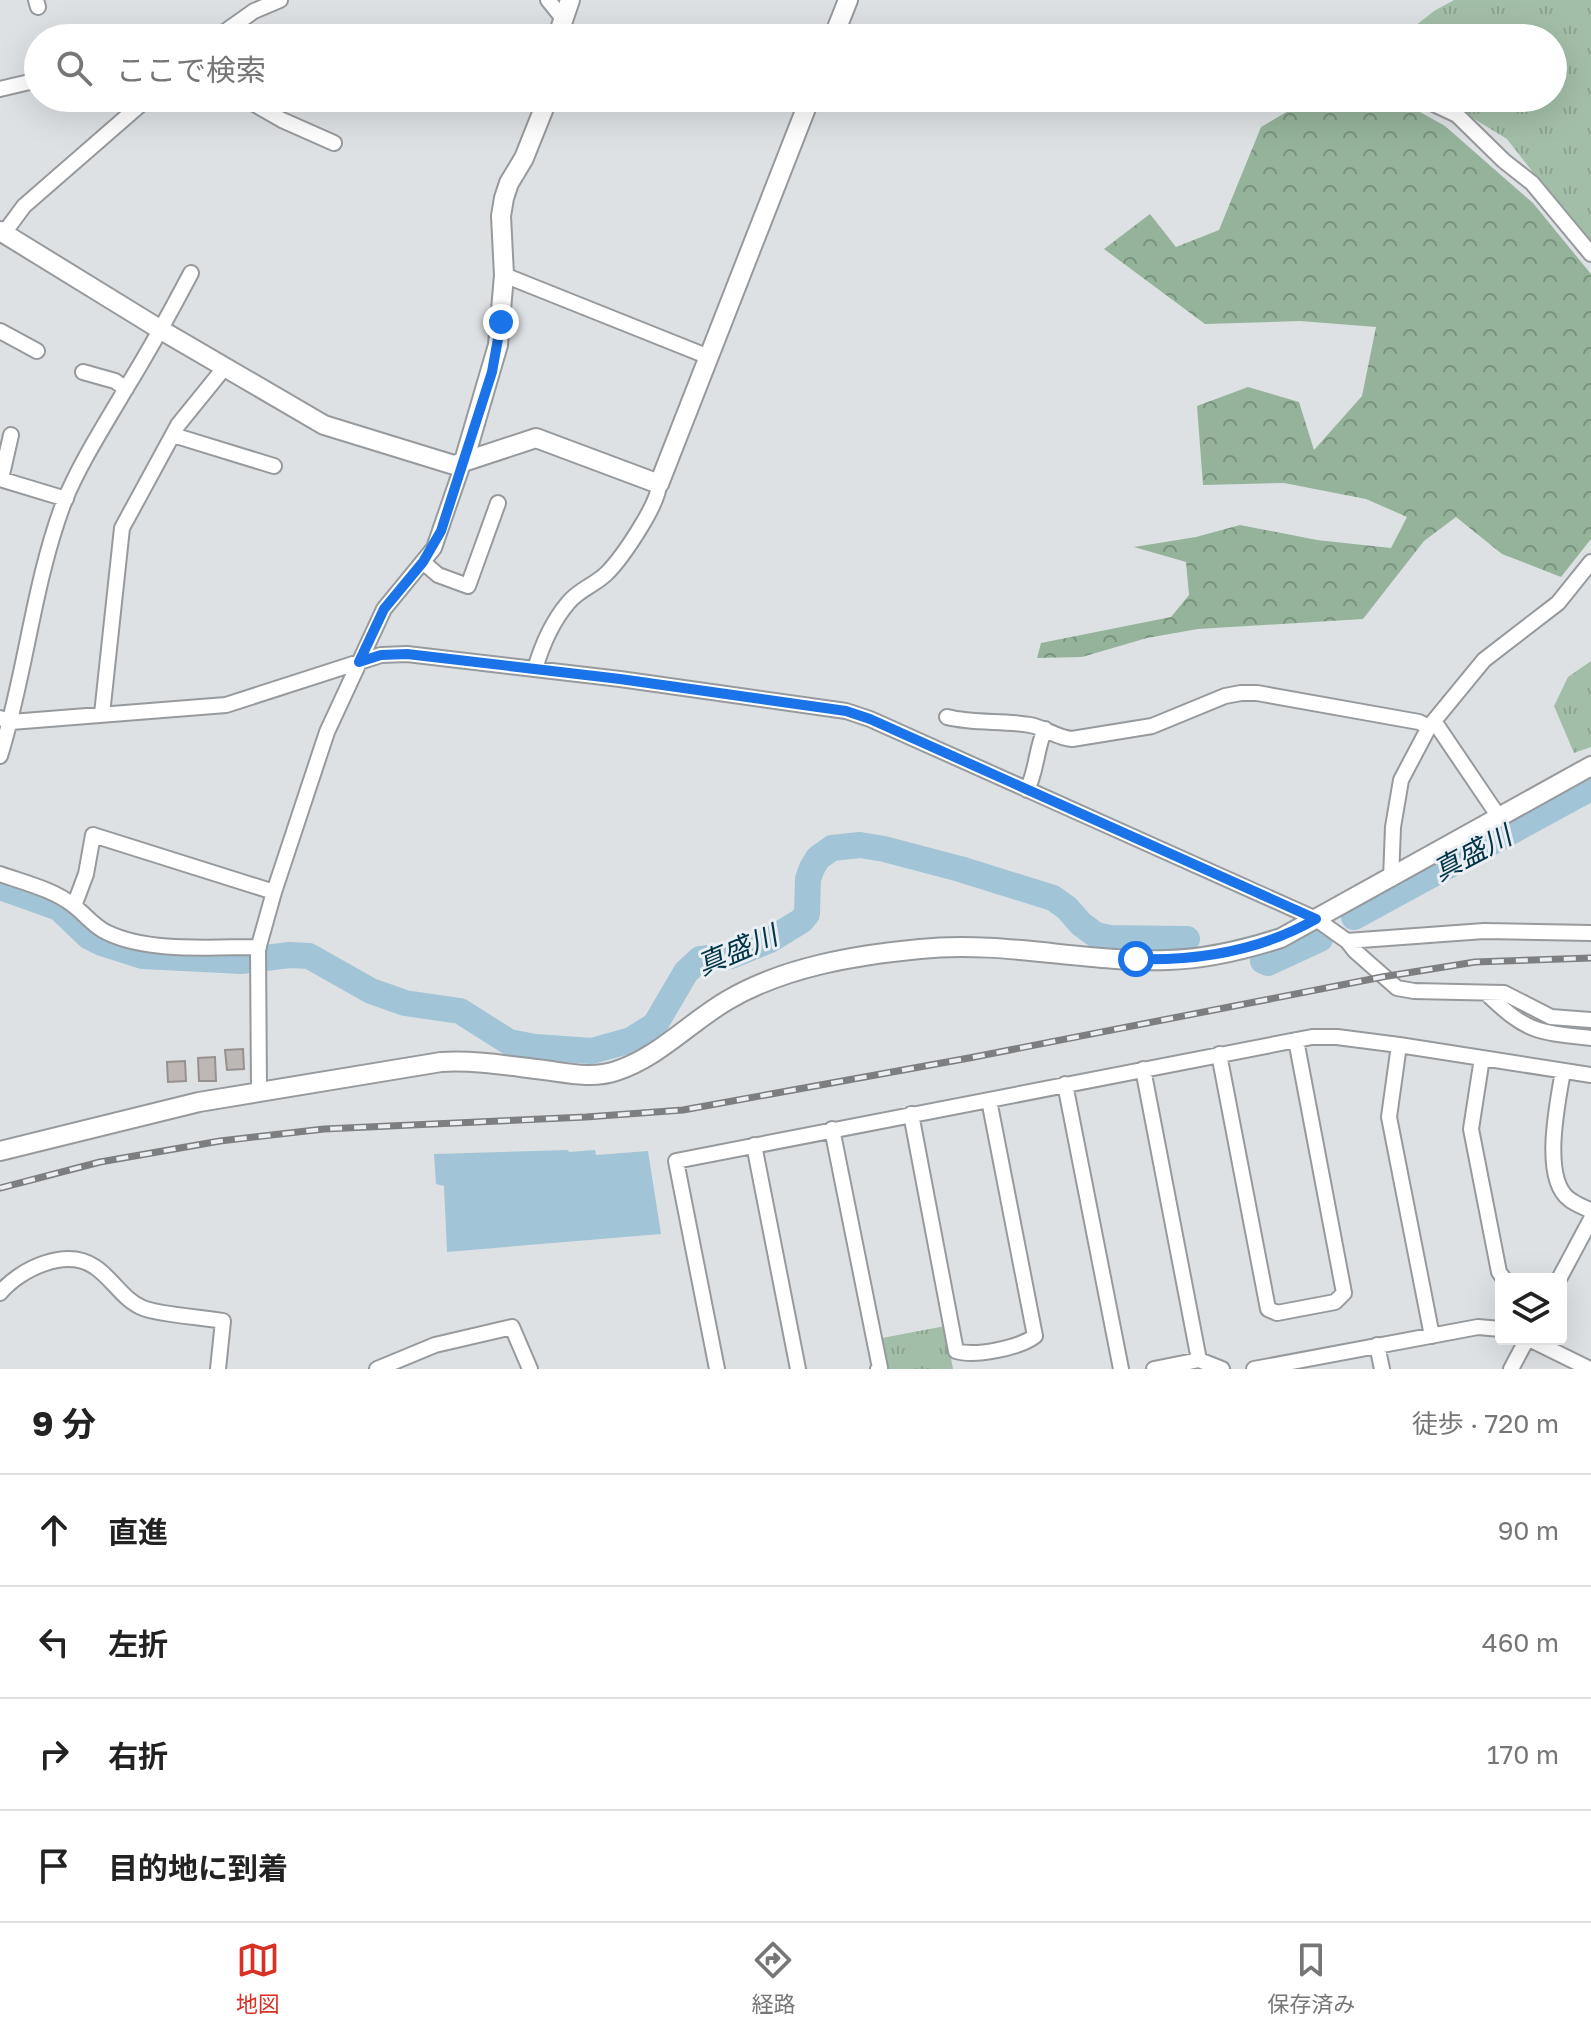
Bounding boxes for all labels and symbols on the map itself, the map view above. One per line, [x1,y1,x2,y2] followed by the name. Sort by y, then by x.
[483,304,519,340] route end
[1427,817,1519,887] water label: 真盛川
[692,917,785,981] water label: 真盛川
[1118,941,1154,977] route start

